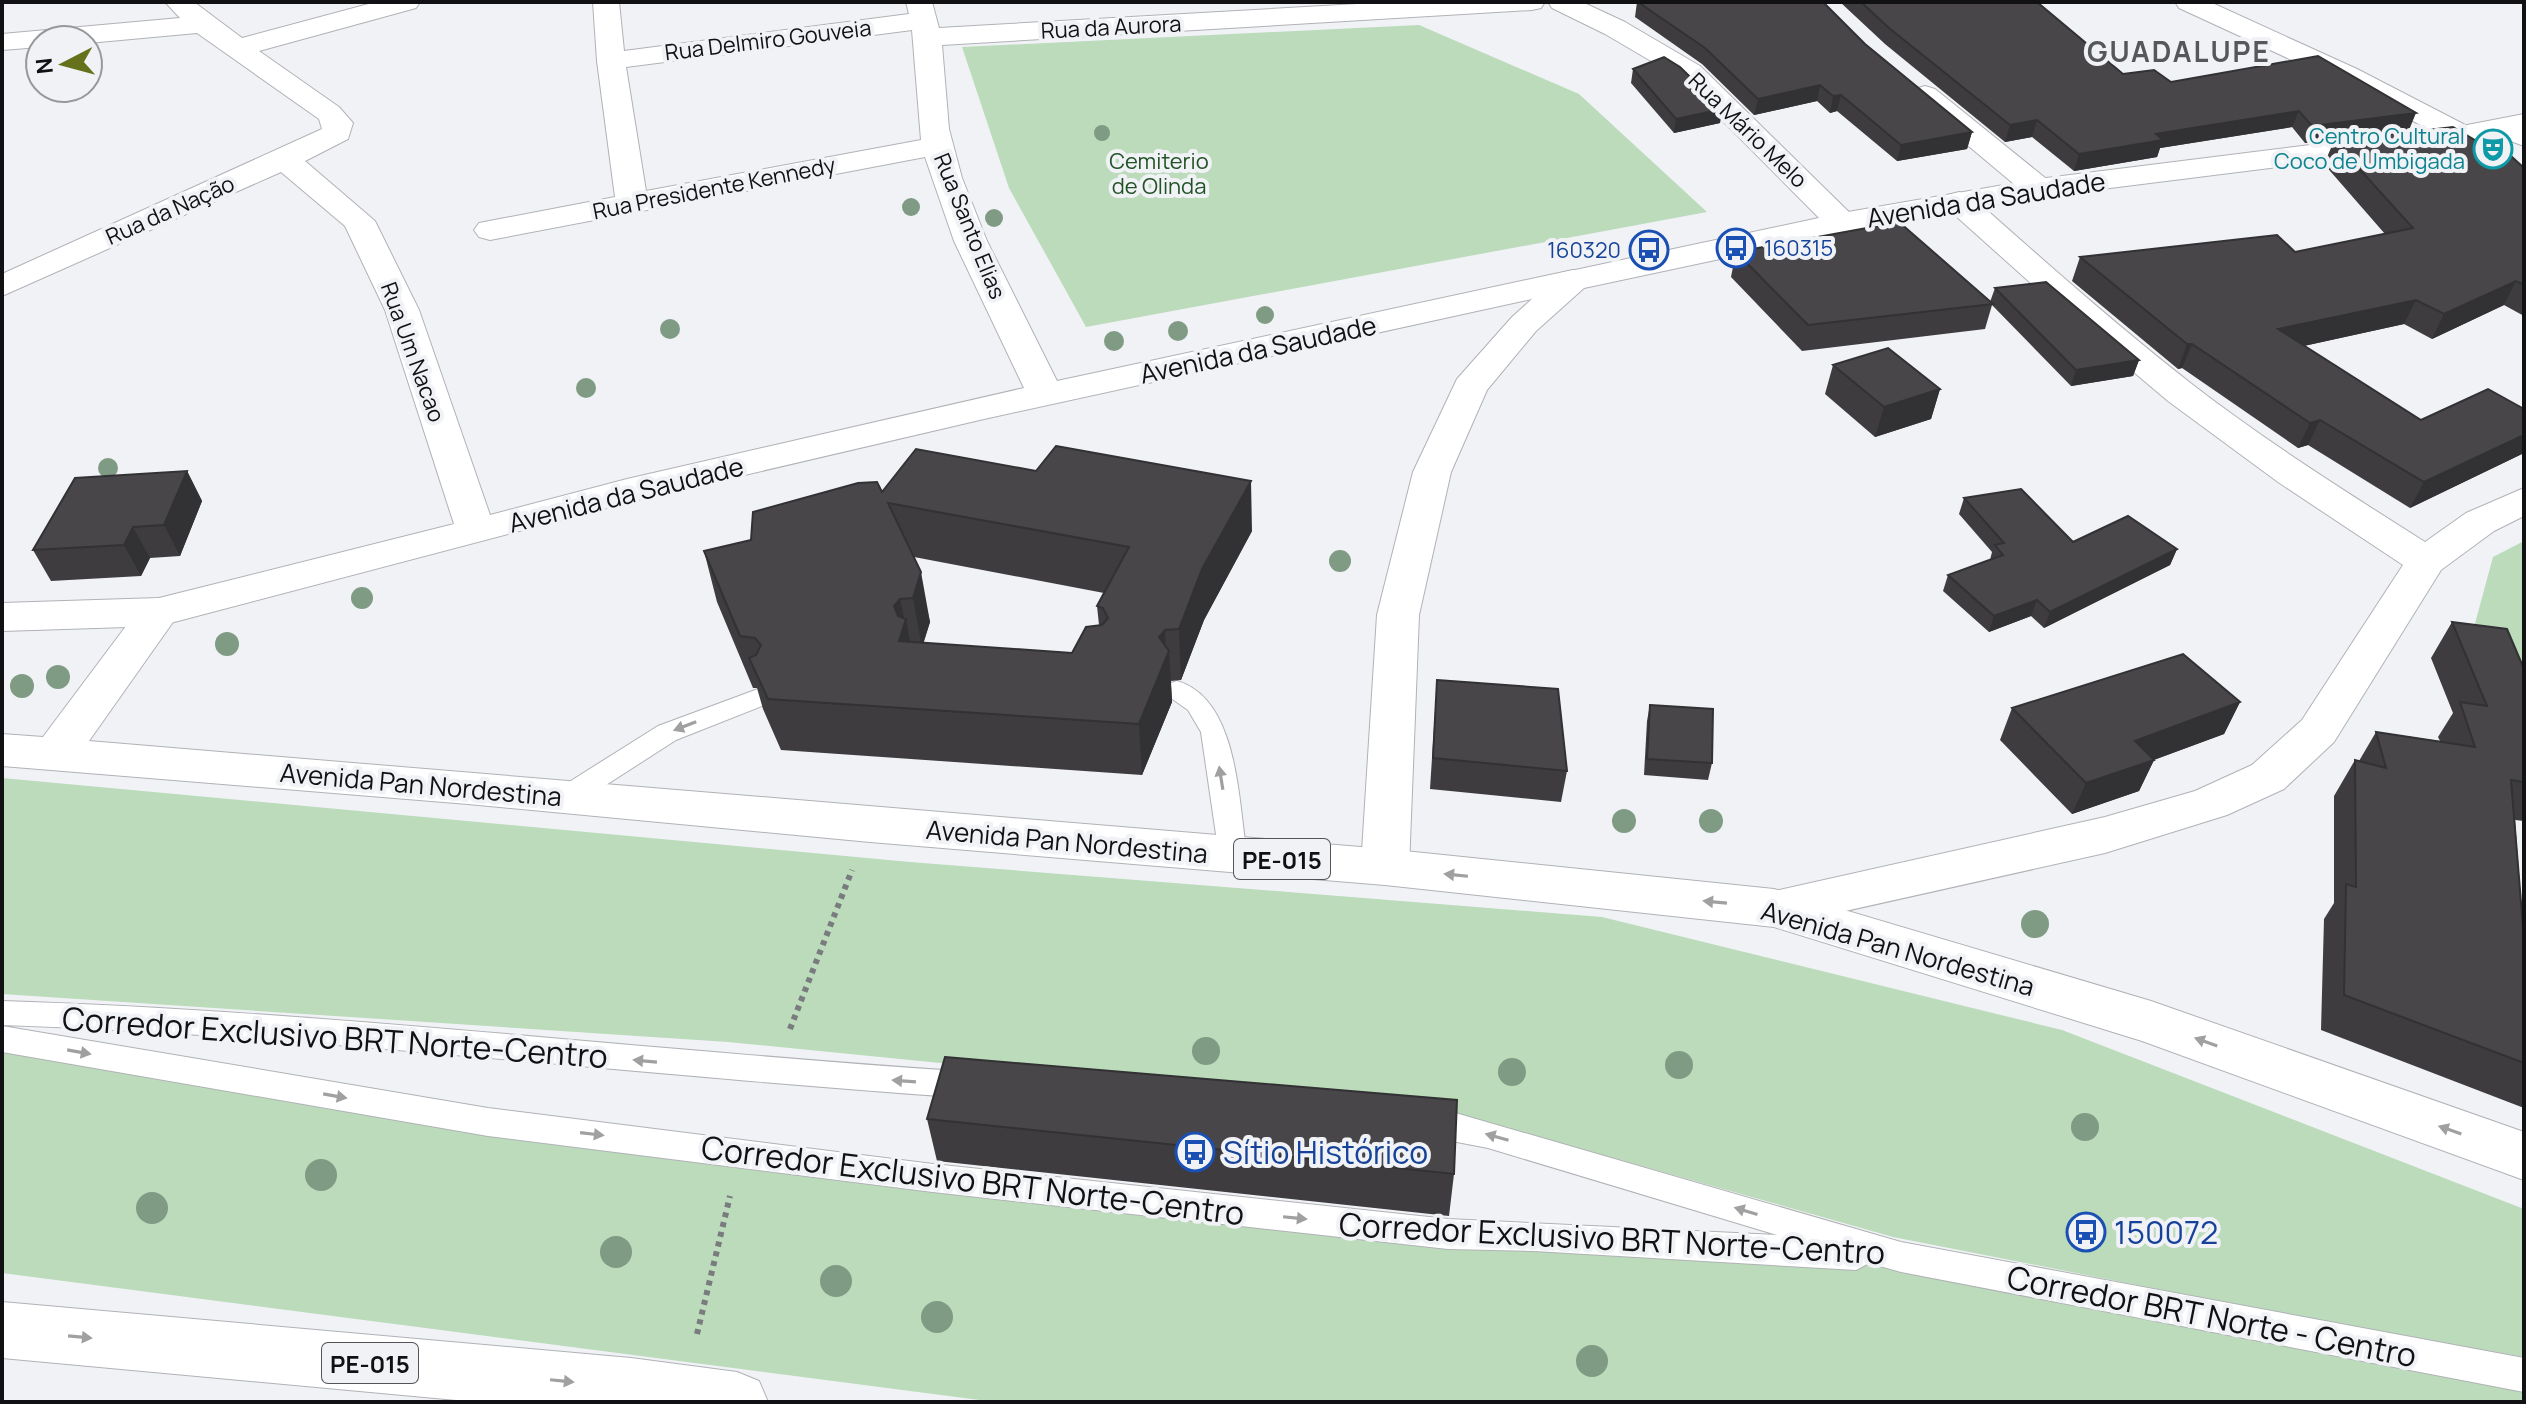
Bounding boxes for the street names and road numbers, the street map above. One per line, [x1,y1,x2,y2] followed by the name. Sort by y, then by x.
[1040,8,1182,46] street label: Rua da Aurora
[663,12,873,68] street label: Rua Delmiro Gouveia
[1682,66,1814,194] street label: Rua Mário Melo
[927,149,1013,303] street label: Rua Santo Elias
[590,150,838,226] street label: Rua Presidente Kennedy
[1864,162,2108,236] street label: Avenida da Saudade
[101,168,239,252] street label: Rua da Nação
[374,278,452,426] street label: Rua Um Nacao
[1136,306,1380,392] street label: Avenida da Saudade
[505,447,747,541] street label: Avenida da Saudade
[279,754,563,814] street label: Avenida Pan Nordestina
[925,811,1209,871] street label: Avenida Pan Nordestina
[1234,839,1330,879] road number: PE-015
[1757,892,2039,1004] street label: Avenida Pan Nordestina
[61,996,609,1078] street label: Corredor Exclusivo BRT Norte-Centro
[699,1125,1247,1235] street label: Corredor Exclusivo BRT Norte-Centro
[1338,1202,1886,1274] street label: Corredor Exclusivo BRT Norte-Centro
[2004,1255,2420,1377] street label: Corredor BRT Norte - Centro
[322,1343,418,1383] road number: PE-015

